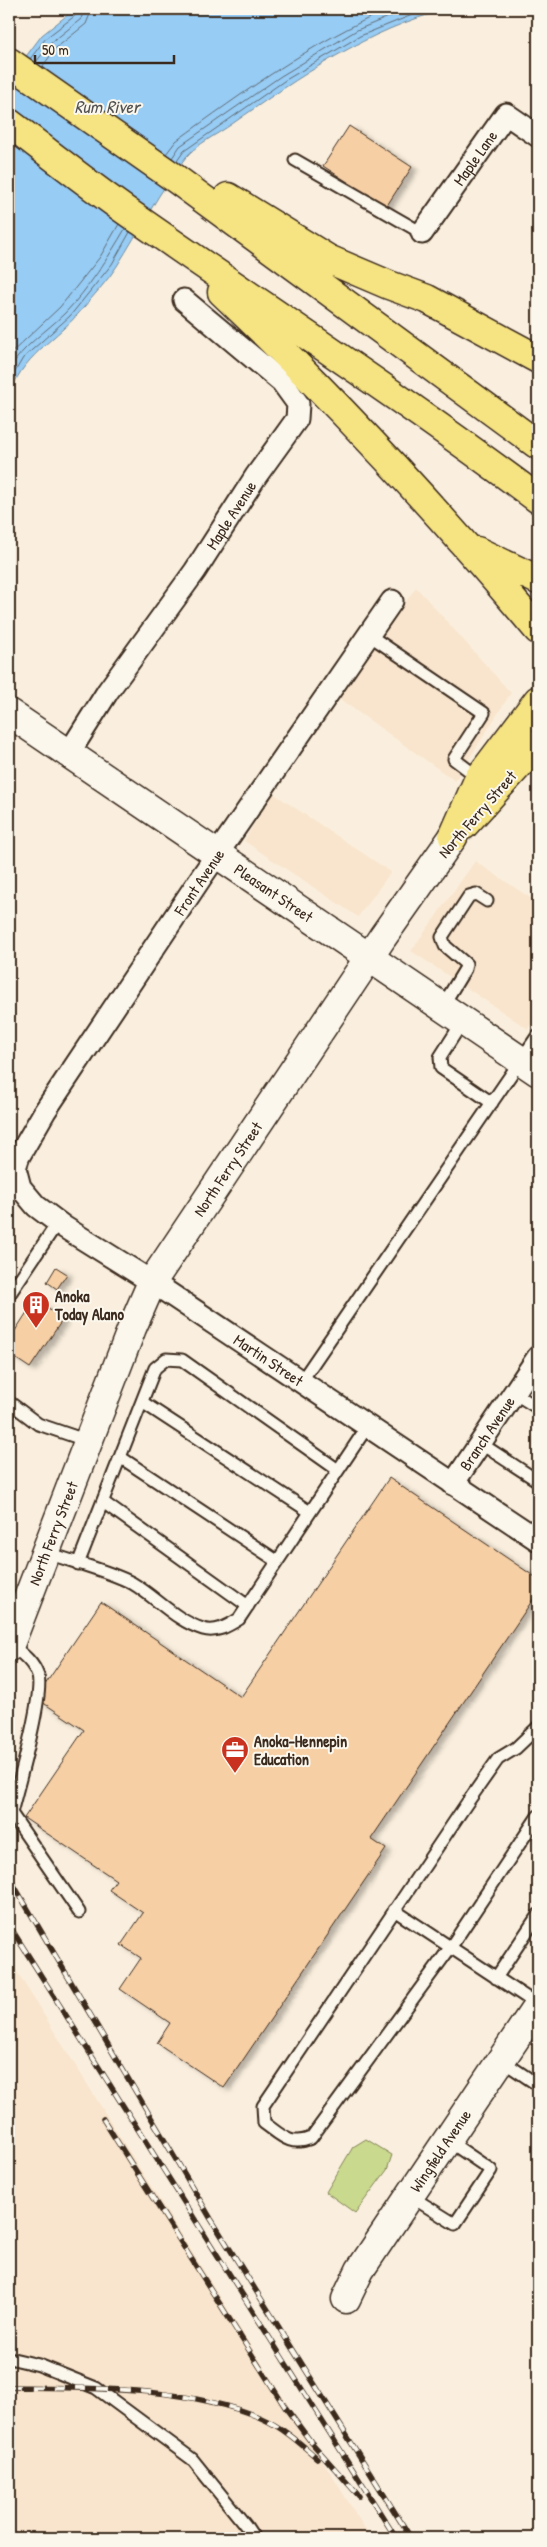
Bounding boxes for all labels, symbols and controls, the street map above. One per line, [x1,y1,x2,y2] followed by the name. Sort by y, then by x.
[35,32,174,64] scale bar
[42,39,69,60] text: 50 m
[74,94,142,119] water label: Rum River
[448,125,503,190] street label: Maple Lane
[201,476,262,554] street label: Maple Avenue
[433,765,522,863] street label: North Ferry Street
[168,844,230,920] street label: Front Avenue
[230,858,318,928] street label: Pleasant Street
[188,1117,267,1221] street label: North Ferry Street
[54,1285,124,1326] place label: Anoka Today Alano
[21,1290,51,1329] building icon: Anoka Today Alano
[230,1329,308,1391] street label: Martin Street
[454,1391,520,1475] street label: Branch Avenue
[23,1478,83,1588] street label: North Ferry Street
[254,1730,347,1770] place label: Anoka-Hennepin Education
[220,1735,250,1774] office icon: Anoka-Hennepin Education
[404,2104,476,2196] street label: Wingfield Avenue

